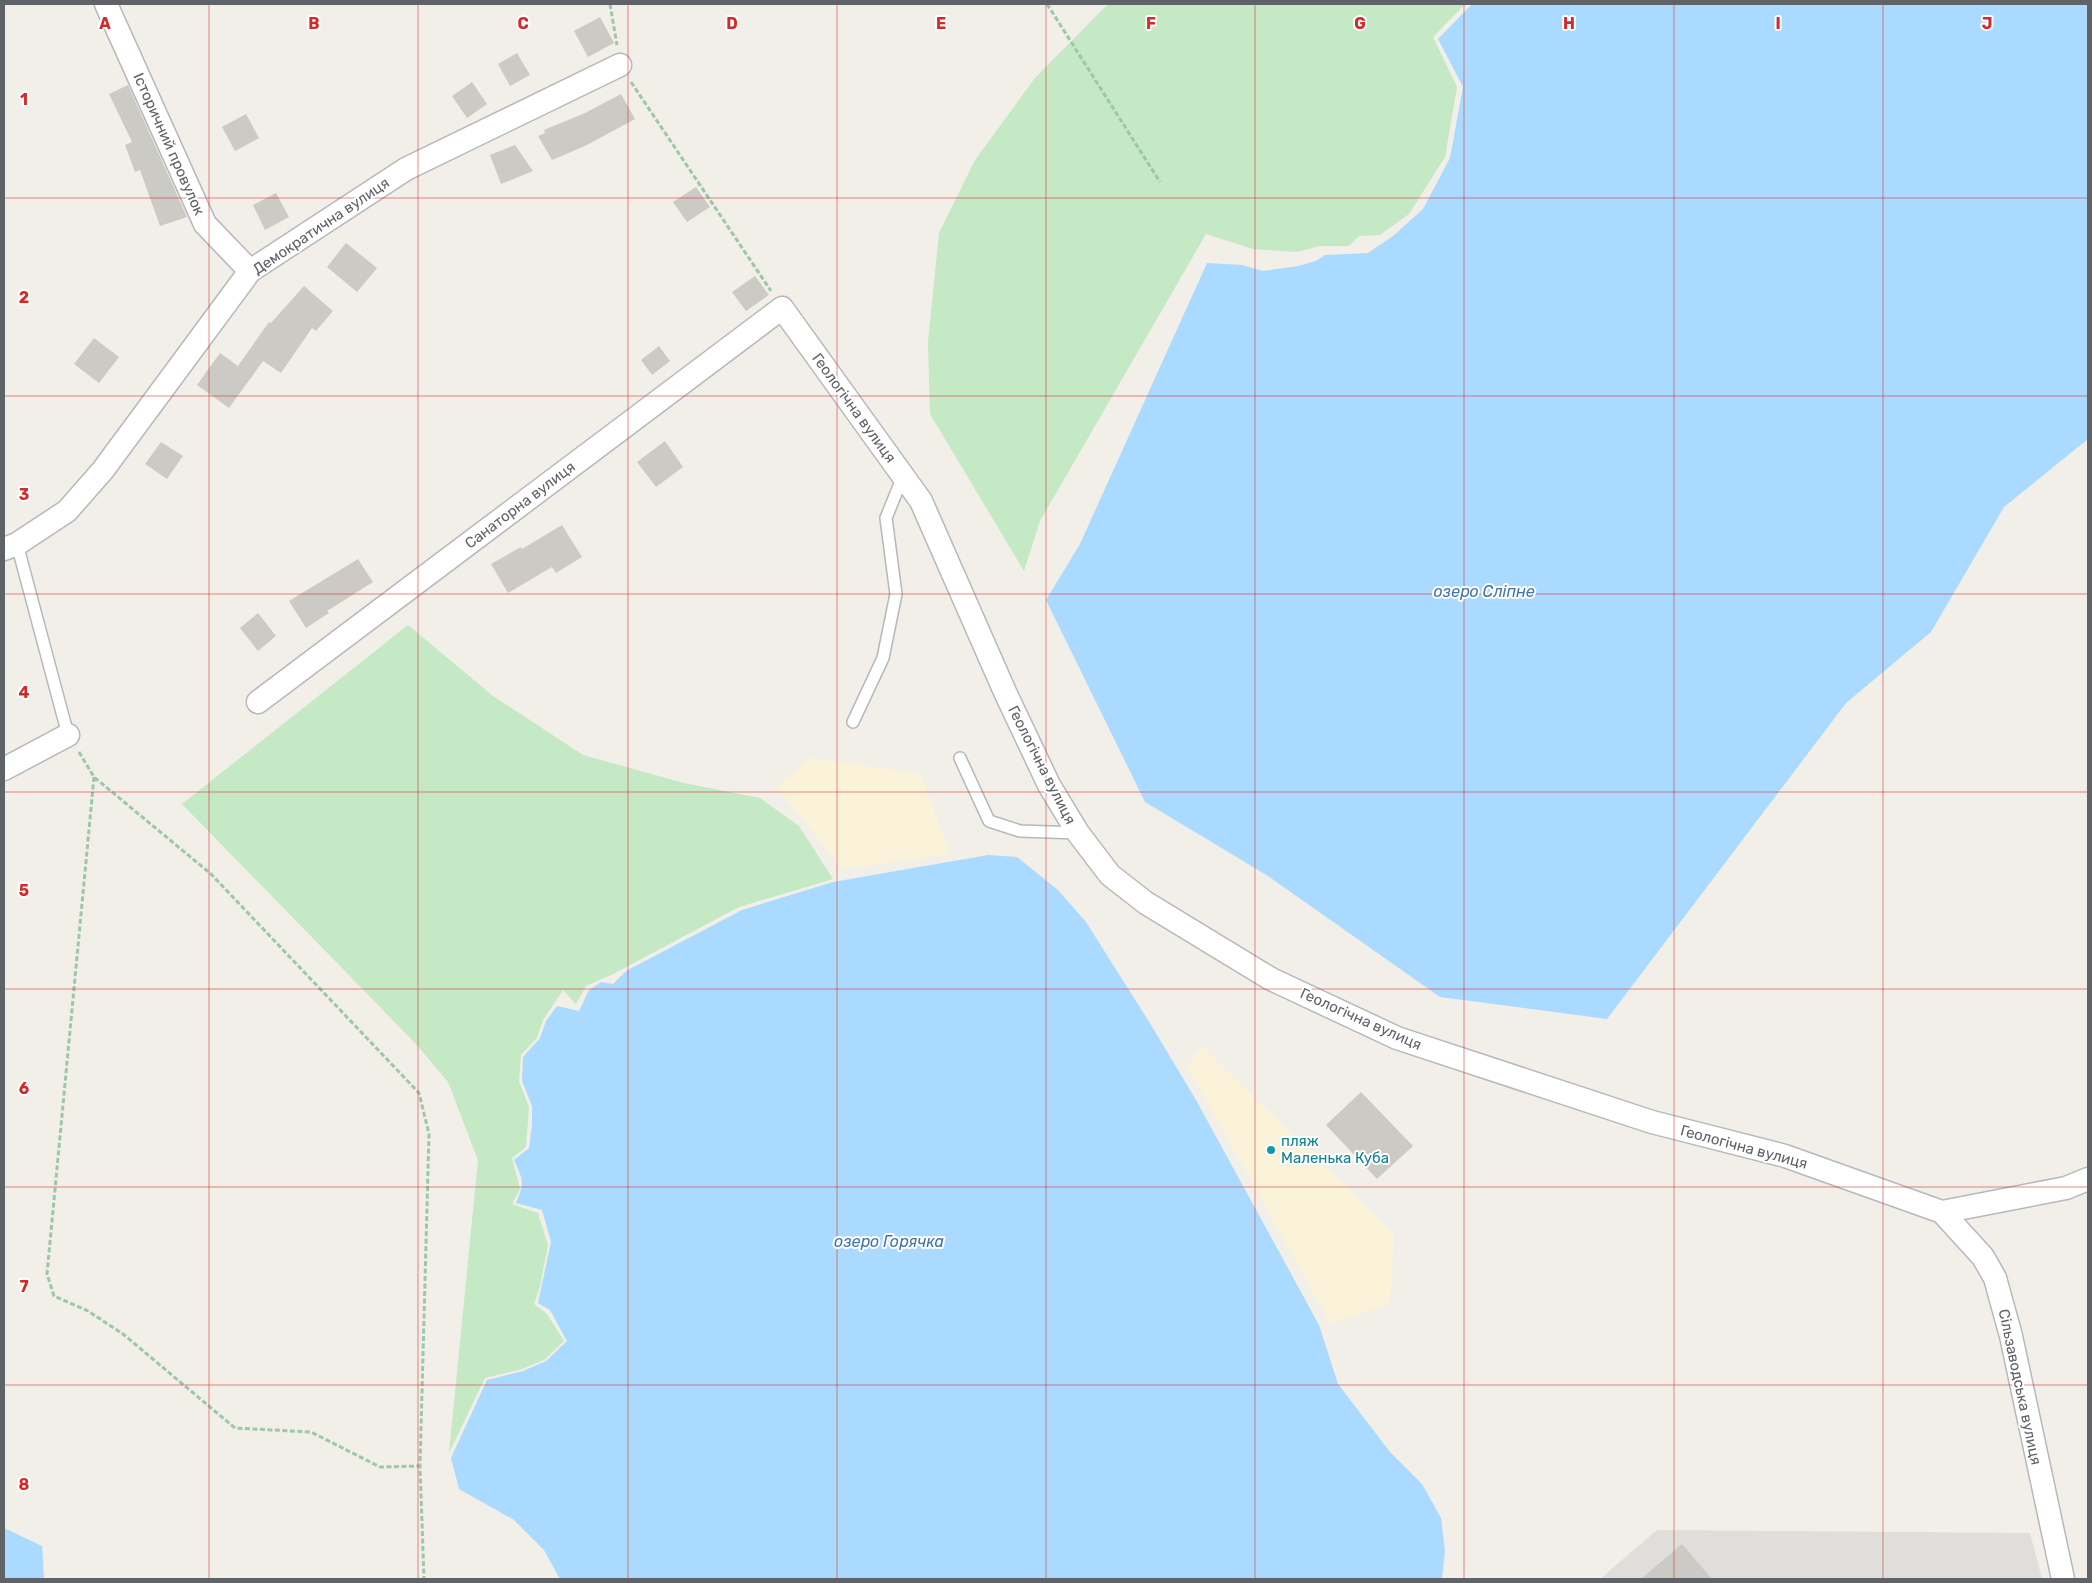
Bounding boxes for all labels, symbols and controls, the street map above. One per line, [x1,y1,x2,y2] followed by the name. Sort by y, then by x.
[99,14,111,33] text: A
[308,14,320,33] text: B
[517,14,529,33] text: C
[726,14,738,33] text: D
[936,14,946,33] text: E
[1146,14,1156,33] text: F
[1354,14,1366,33] text: G
[1563,14,1575,33] text: H
[1775,14,1781,33] text: I
[1982,14,1992,33] text: J
[129,70,209,218] street label: Історичний провулок
[20,90,28,109] text: 1
[249,174,393,278] street label: Демократична вулиця
[19,288,29,307] text: 2
[808,350,900,466] street label: Геологічна вулиця
[461,458,579,552] street label: Санаторна вулиця
[19,485,29,504] text: 3
[1433,582,1535,601] water label: озеро Сліпне
[19,683,30,702] text: 4
[1004,703,1080,827] street label: Геологічна вулиця
[19,881,29,900] text: 5
[1297,984,1425,1054] street label: Геологічна вулиця
[19,1079,29,1098] text: 6
[1678,1121,1810,1173] street label: Геологічна вулиця
[1281,1132,1389,1167] place label: пляж Маленька Куба
[1265,1144,1277,1156] marker: пляж Маленька Куба
[834,1232,944,1251] water label: озеро Горячка
[19,1277,29,1296] text: 7
[1995,1307,2045,1467] street label: Сільзаводська вулиця
[19,1475,30,1494] text: 8

